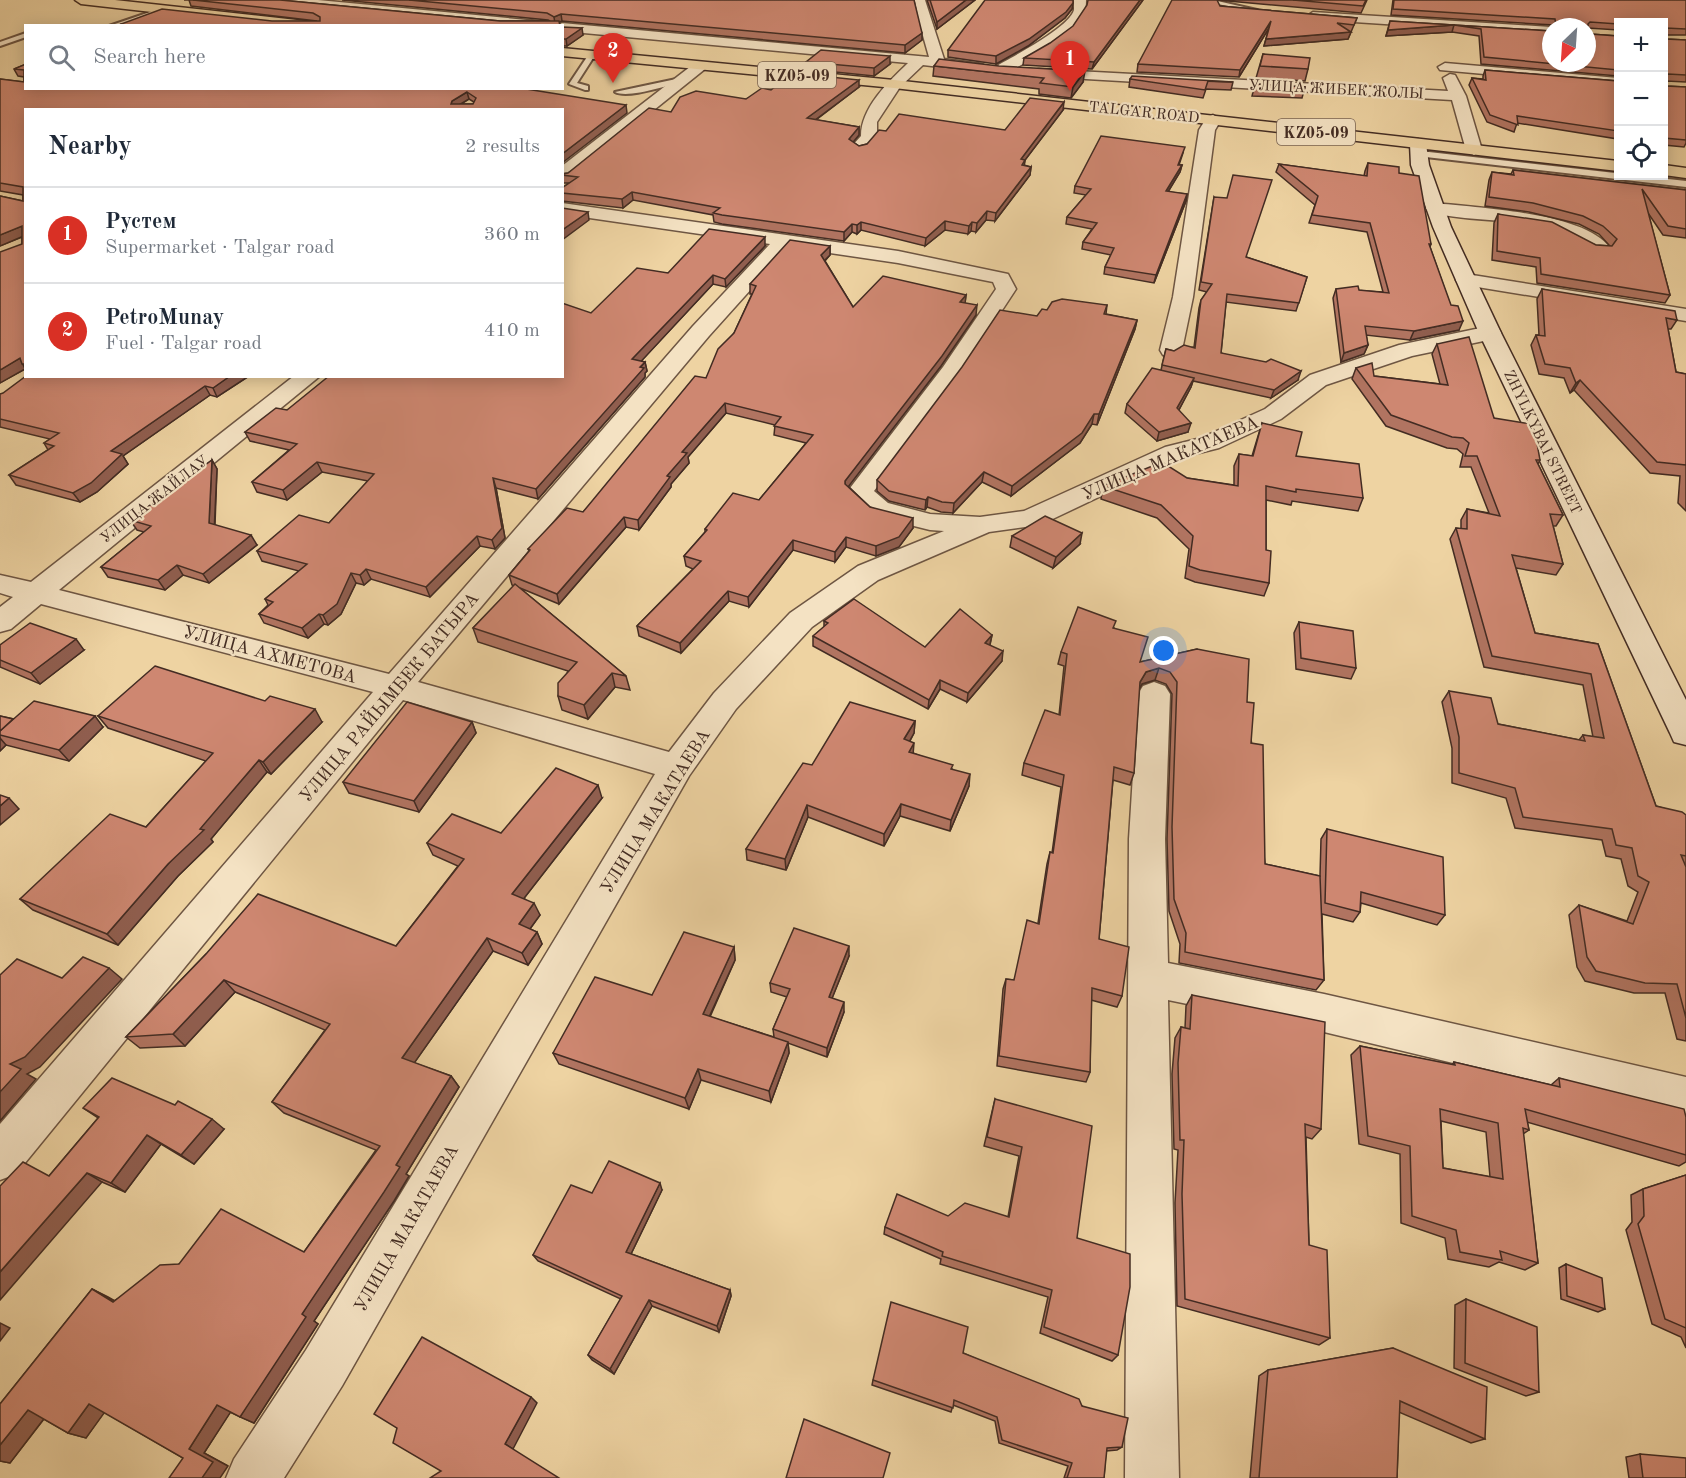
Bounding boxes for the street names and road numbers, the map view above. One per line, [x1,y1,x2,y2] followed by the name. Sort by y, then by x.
[758,62,836,88] road number: KZ05-09
[1248,78,1424,103] street label: УЛИЦА ЖИБЕК ЖОЛЫ
[1088,100,1200,127] street label: TALGAR ROAD
[1277,119,1355,145] road number: KZ05-09
[1500,368,1583,517] street label: ZHYLKYBAI STREET
[1079,413,1262,504] street label: УЛИЦА МАКАТАЕВА
[96,450,212,547] street label: УЛИЦА ЖАЙЛАУ
[294,587,483,806] street label: УЛИЦА РАЙЫМБЕК БАТЫРА
[181,623,359,687] street label: УЛИЦА АХМЕТОВА
[598,726,714,897] street label: УЛИЦА МАКАТАЕВА
[352,1142,462,1315] street label: УЛИЦА МАКАТАЕВА

